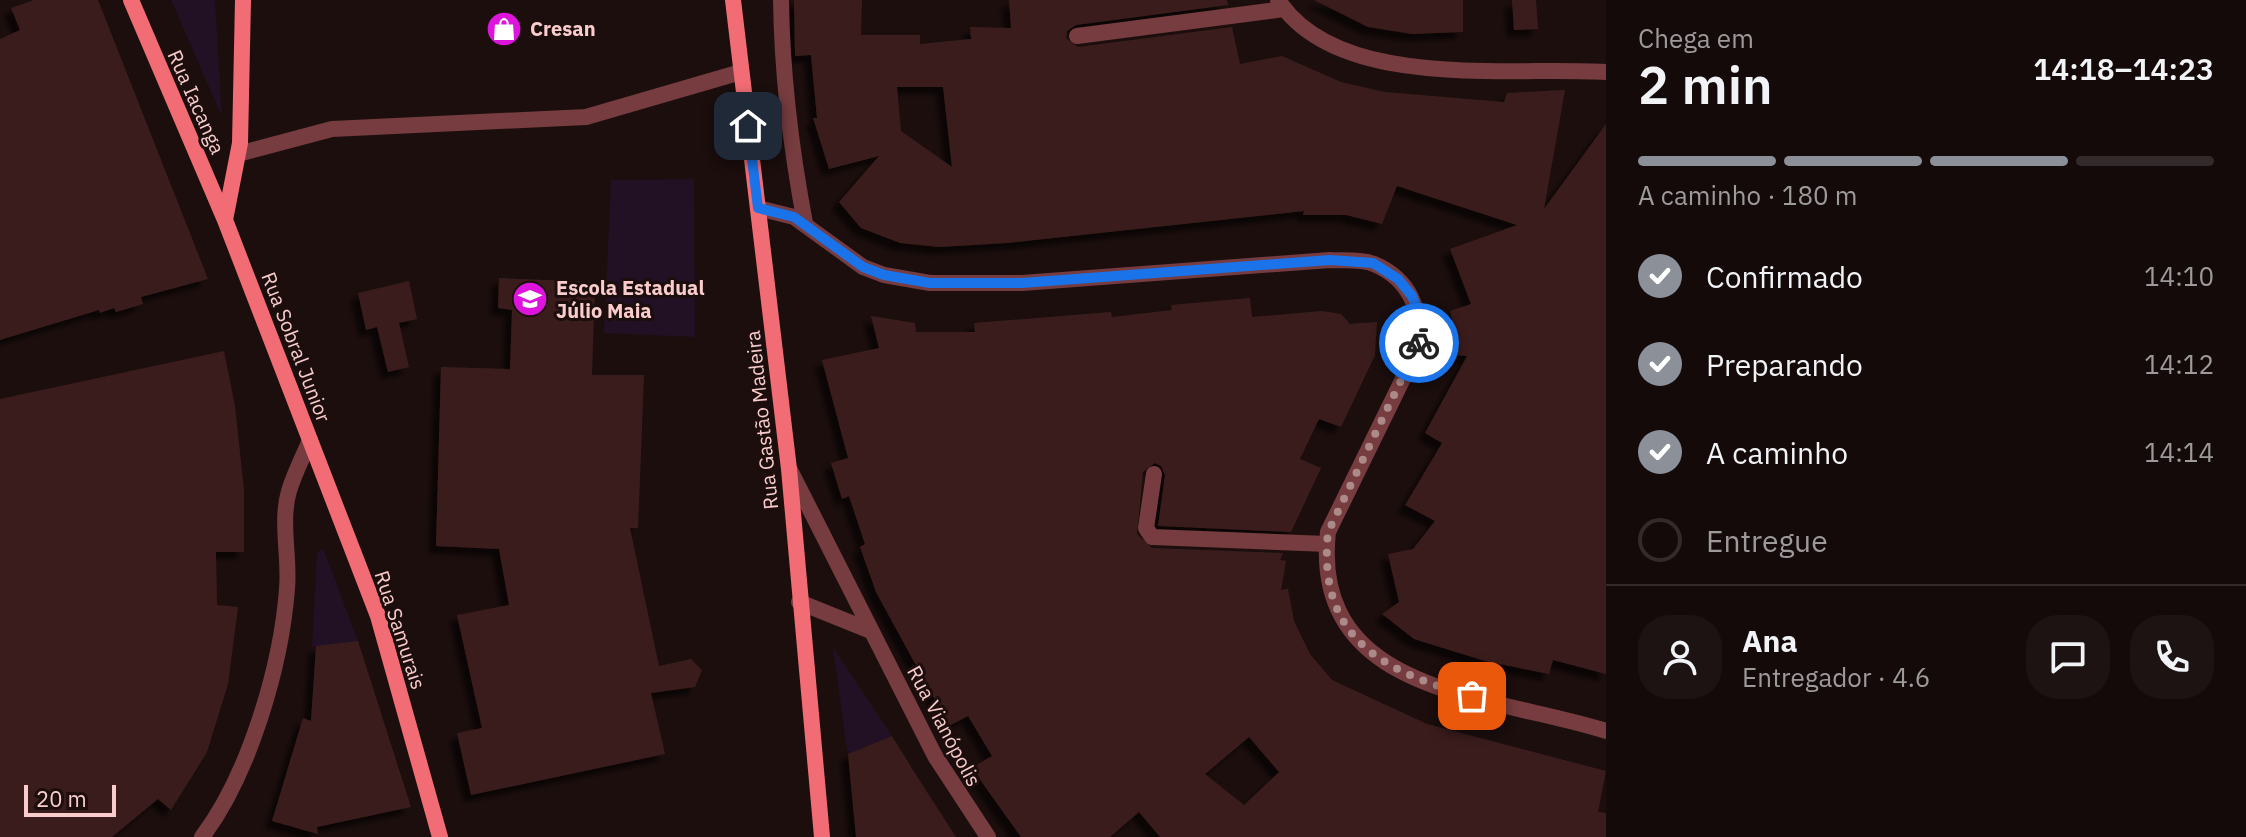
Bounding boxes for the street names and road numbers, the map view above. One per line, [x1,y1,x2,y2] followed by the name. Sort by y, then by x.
[161,45,232,159] street label: Rua Iacanga
[255,268,337,426] street label: Rua Sobral Junior
[739,329,784,511] street label: Rua Gastão Madeira
[369,567,432,693] street label: Rua Samurais
[901,661,988,791] street label: Rua Vianópolis

